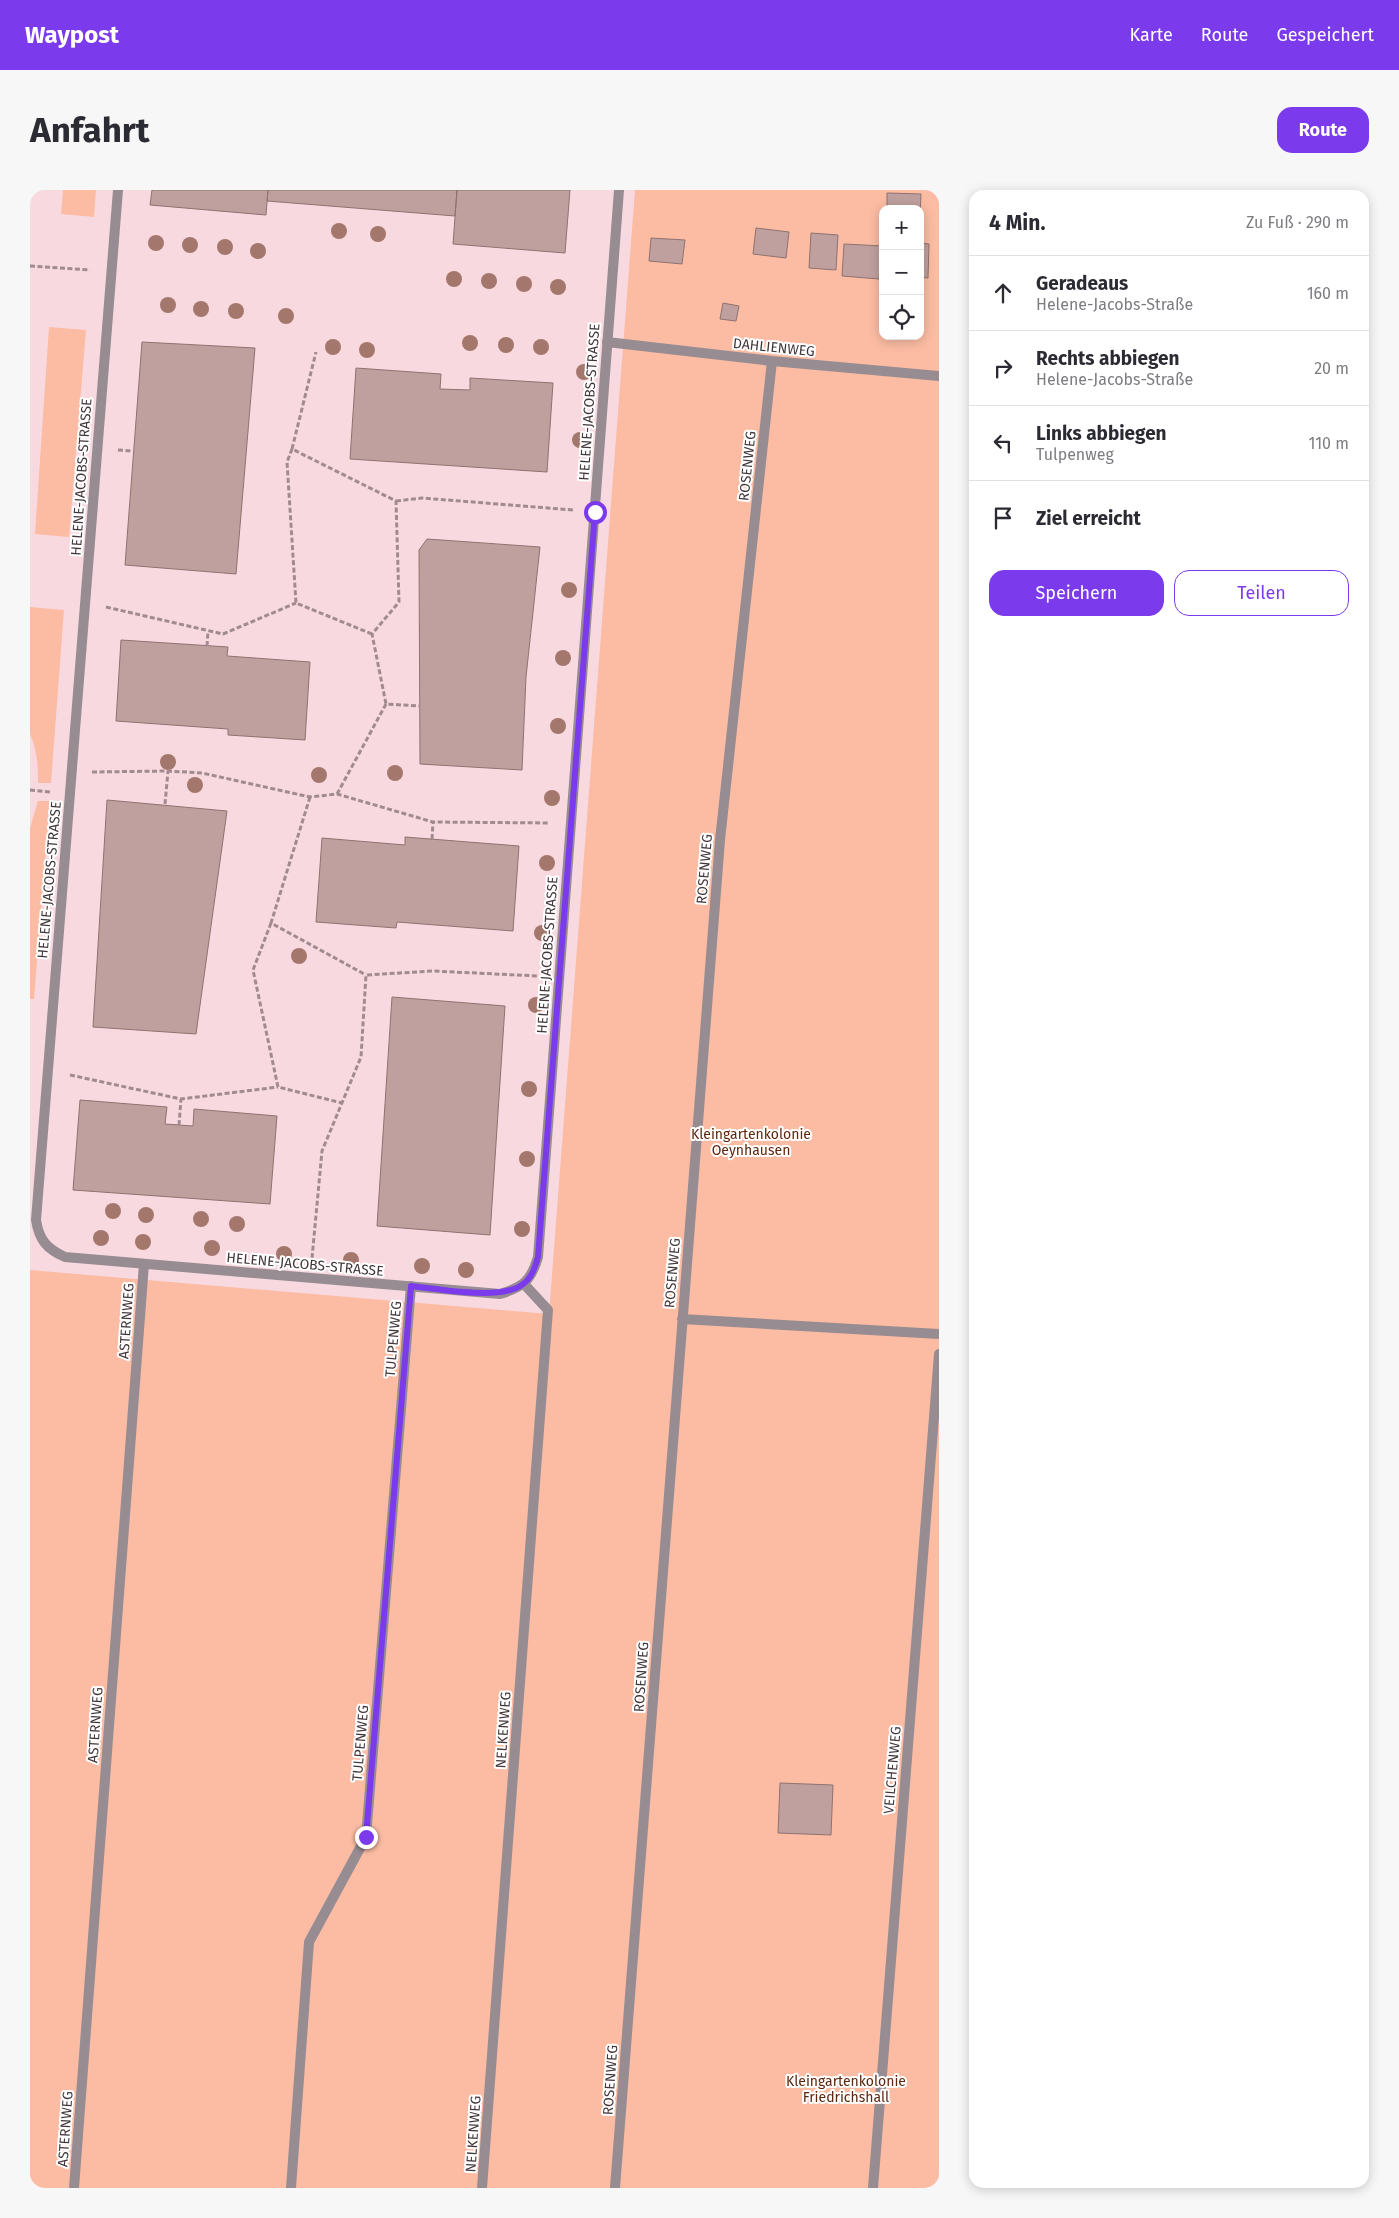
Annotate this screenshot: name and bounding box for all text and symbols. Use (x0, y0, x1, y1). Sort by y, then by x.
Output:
text: Waypost (25, 21, 119, 49)
text: Karte (1130, 24, 1173, 46)
text: Route (1201, 24, 1248, 46)
text: Gespeichert (1276, 24, 1374, 46)
button: Route (1277, 107, 1369, 153)
text: Anfahrt (30, 109, 149, 151)
map controls (879, 205, 924, 340)
button: + (879, 205, 924, 250)
text: 4 Min. (989, 210, 1045, 236)
text: Zu Fuß · 290 m (1246, 213, 1349, 232)
button: − (879, 250, 924, 295)
text: Geradeaus (1036, 272, 1128, 295)
icon: ahead (989, 279, 1017, 307)
text: 160 m (1307, 284, 1349, 303)
button: locate (879, 295, 924, 340)
text: Helene-Jacobs-Straße (1036, 295, 1193, 314)
street label: HELENE-JACOBS-STRASSE (576, 323, 603, 481)
street label: DAHLIENWEG (732, 335, 816, 360)
text: Rechts abbiegen (1036, 347, 1179, 370)
icon: right (989, 354, 1017, 382)
text: 20 m (1314, 359, 1349, 378)
text: Helene-Jacobs-Straße (1036, 370, 1193, 389)
street label: HELENE-JACOBS-STRASSE (68, 398, 95, 556)
text: Links abbiegen (1036, 422, 1167, 445)
icon: left (989, 429, 1017, 457)
street label: ROSENWEG (735, 430, 760, 502)
text: 110 m (1308, 434, 1349, 453)
text: Tulpenweg (1036, 445, 1114, 464)
route start (584, 501, 607, 524)
icon: arrive (989, 504, 1017, 532)
text: Ziel erreicht (1036, 507, 1141, 530)
button: Speichern (989, 570, 1164, 616)
button: Teilen (1174, 570, 1349, 616)
street label: HELENE-JACOBS-STRASSE (34, 801, 65, 959)
street label: ROSENWEG (693, 833, 716, 905)
street label: HELENE-JACOBS-STRASSE (534, 876, 561, 1034)
park label: Kleingartenkolonie Oeynhausen (691, 1126, 811, 1159)
street label: ROSENWEG (661, 1237, 684, 1309)
street label: HELENE-JACOBS-STRASSE (226, 1249, 384, 1280)
street label: ASTERNWEG (115, 1283, 138, 1359)
street label: TULPENWEG (382, 1300, 405, 1378)
street label: ROSENWEG (631, 1641, 652, 1713)
street label: ASTERNWEG (84, 1687, 107, 1763)
street label: NELKENWEG (492, 1691, 515, 1769)
street label: TULPENWEG (349, 1704, 372, 1782)
street label: VEILCHENWEG (880, 1726, 905, 1815)
route end (355, 1826, 378, 1849)
street label: ROSENWEG (600, 2044, 621, 2116)
park label: Kleingartenkolonie Friedrichshall (786, 2073, 906, 2106)
street label: ASTERNWEG (54, 2091, 77, 2167)
street label: NELKENWEG (462, 2095, 485, 2173)

